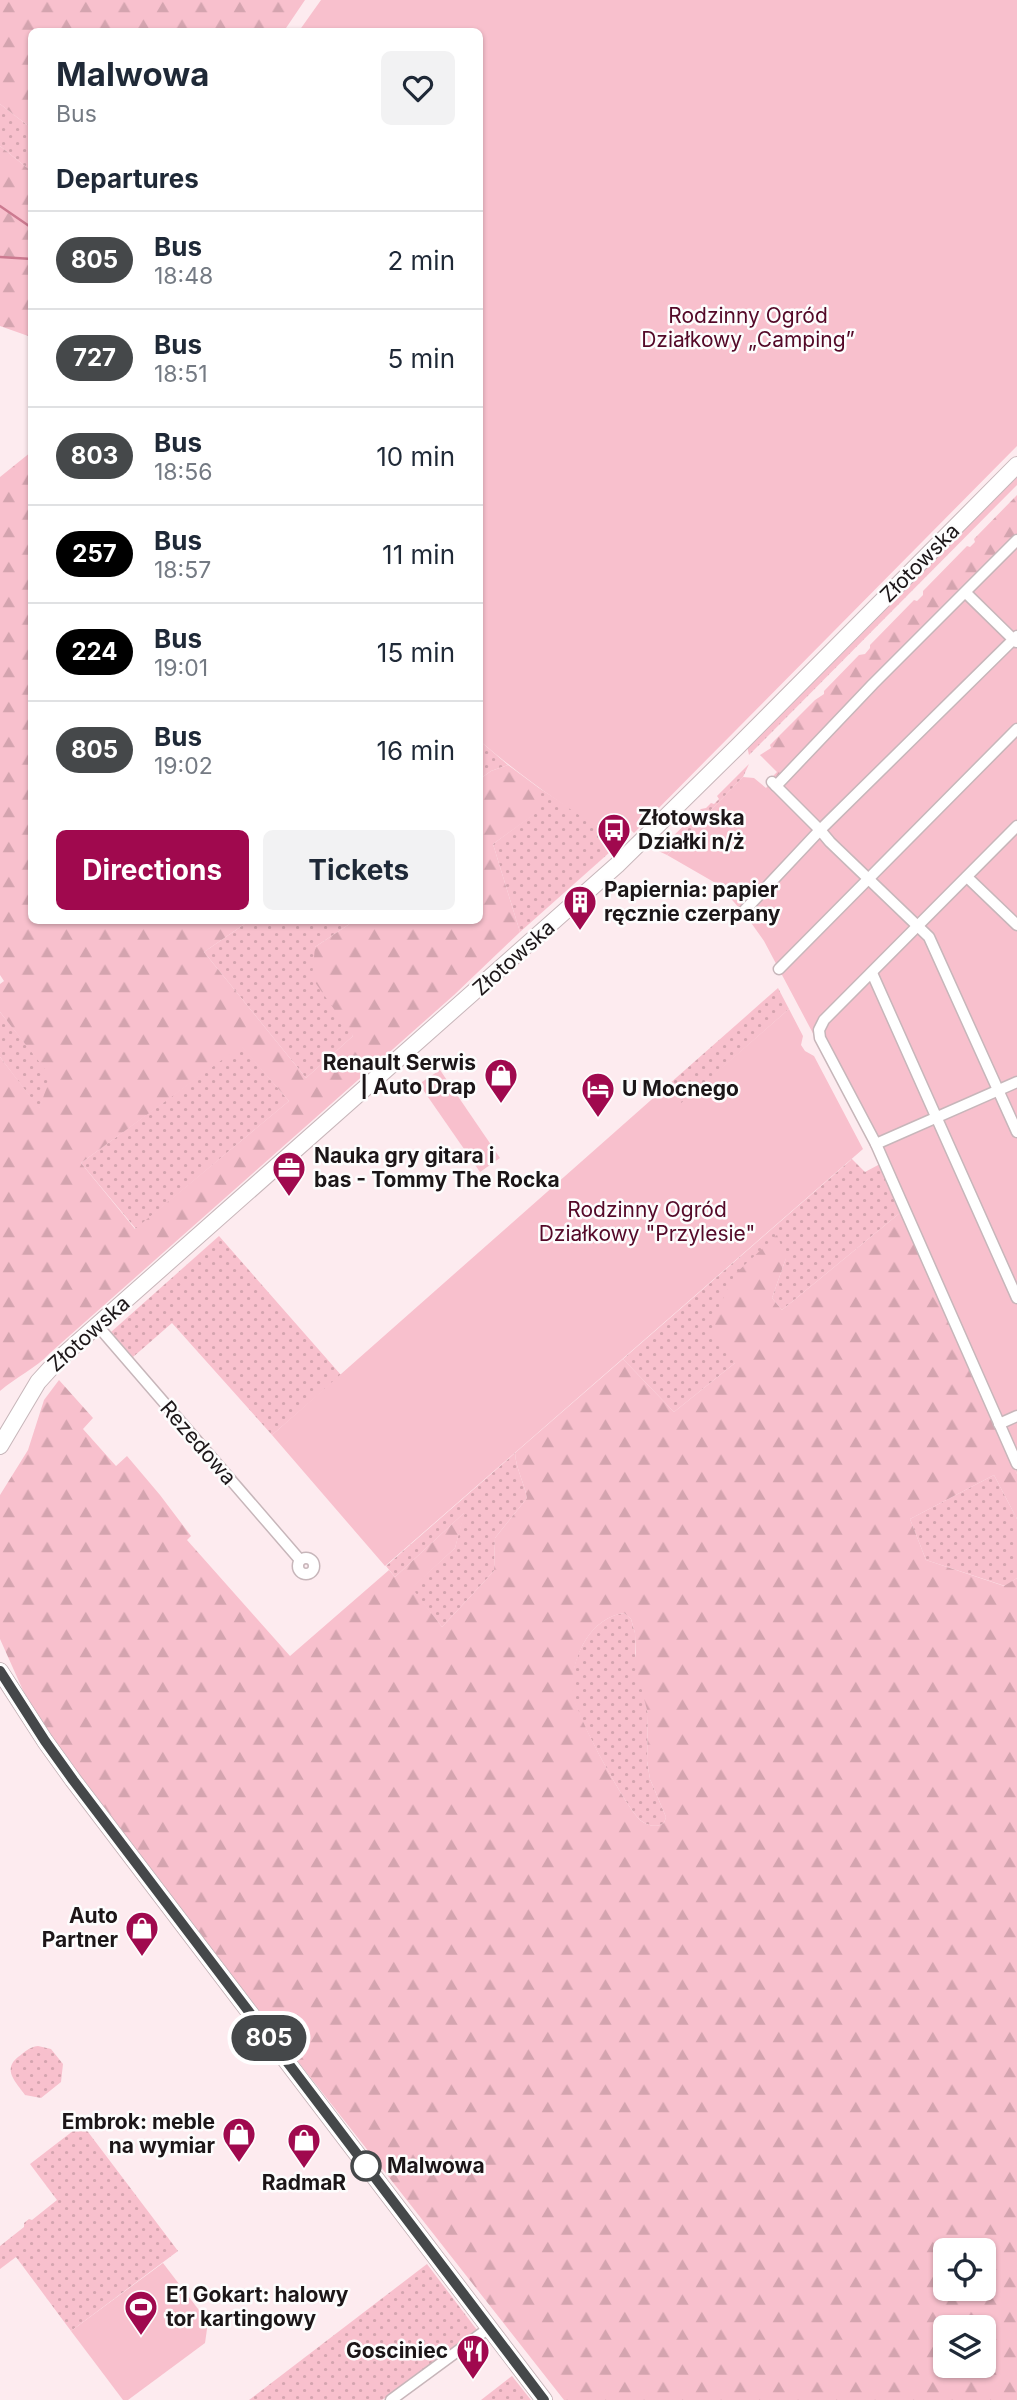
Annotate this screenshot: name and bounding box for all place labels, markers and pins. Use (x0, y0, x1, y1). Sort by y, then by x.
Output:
place label: Złotowska Działki n/ż (638, 805, 745, 854)
bus stop icon: Złotowska Działki n/ż (595, 811, 633, 860)
place label: Papiernia: papier ręcznie czerpany (604, 877, 781, 926)
building icon: Papiernia: papier ręcznie czerpany (561, 883, 599, 932)
place label: Renault Serwis | Auto Drap (323, 1050, 476, 1099)
shop icon: Renault Serwis | Auto Drap (482, 1056, 520, 1105)
hotel icon: U Mocnego (579, 1070, 617, 1119)
place label: U Mocnego (622, 1076, 739, 1101)
place label: Nauka gry gitara i bas - Tommy The Rocka (314, 1143, 560, 1192)
office icon: Nauka gry gitara i bas - Tommy The Rocka (270, 1149, 308, 1198)
place label: Auto Partner (42, 1903, 118, 1952)
shop icon: Auto Partner (123, 1909, 161, 1958)
place label: Embrok: meble na wymiar (62, 2109, 215, 2158)
shop icon: Embrok: meble na wymiar (220, 2115, 258, 2164)
shop icon: RadmaR (285, 2121, 323, 2170)
marker: Malwowa (351, 2151, 381, 2181)
place label: Malwowa (387, 2153, 485, 2178)
place label: RadmaR (262, 2170, 346, 2195)
place label: E1 Gokart: halowy tor kartingowy (166, 2282, 349, 2331)
sports icon: E1 Gokart: halowy tor kartingowy (122, 2288, 160, 2337)
restaurant icon: Gosciniec (454, 2332, 492, 2381)
place label: Gosciniec (346, 2338, 448, 2363)

